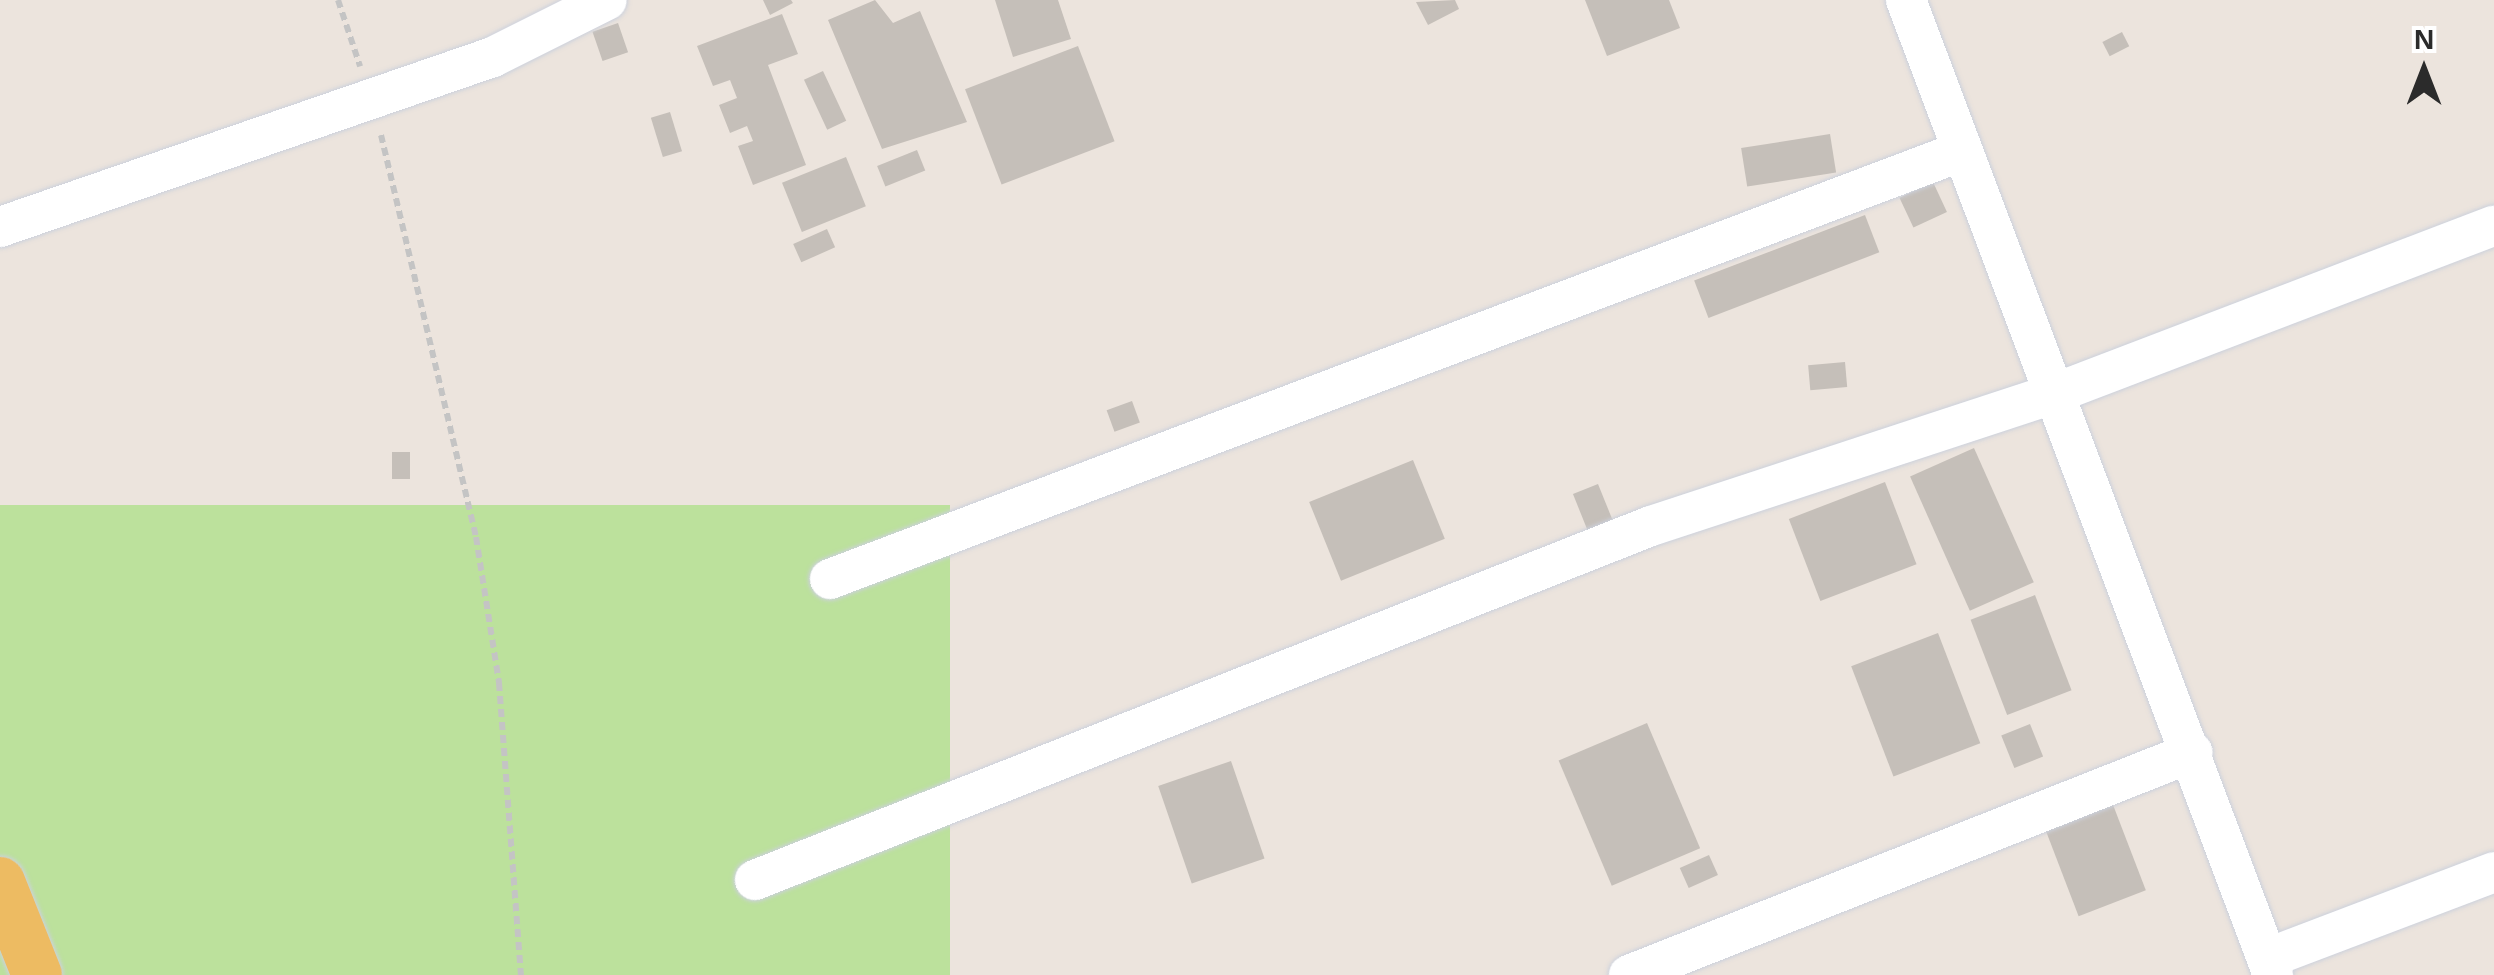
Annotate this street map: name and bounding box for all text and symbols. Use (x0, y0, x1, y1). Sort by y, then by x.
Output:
north arrow (2374, 20, 2474, 120)
text: N (2414, 24, 2434, 55)

